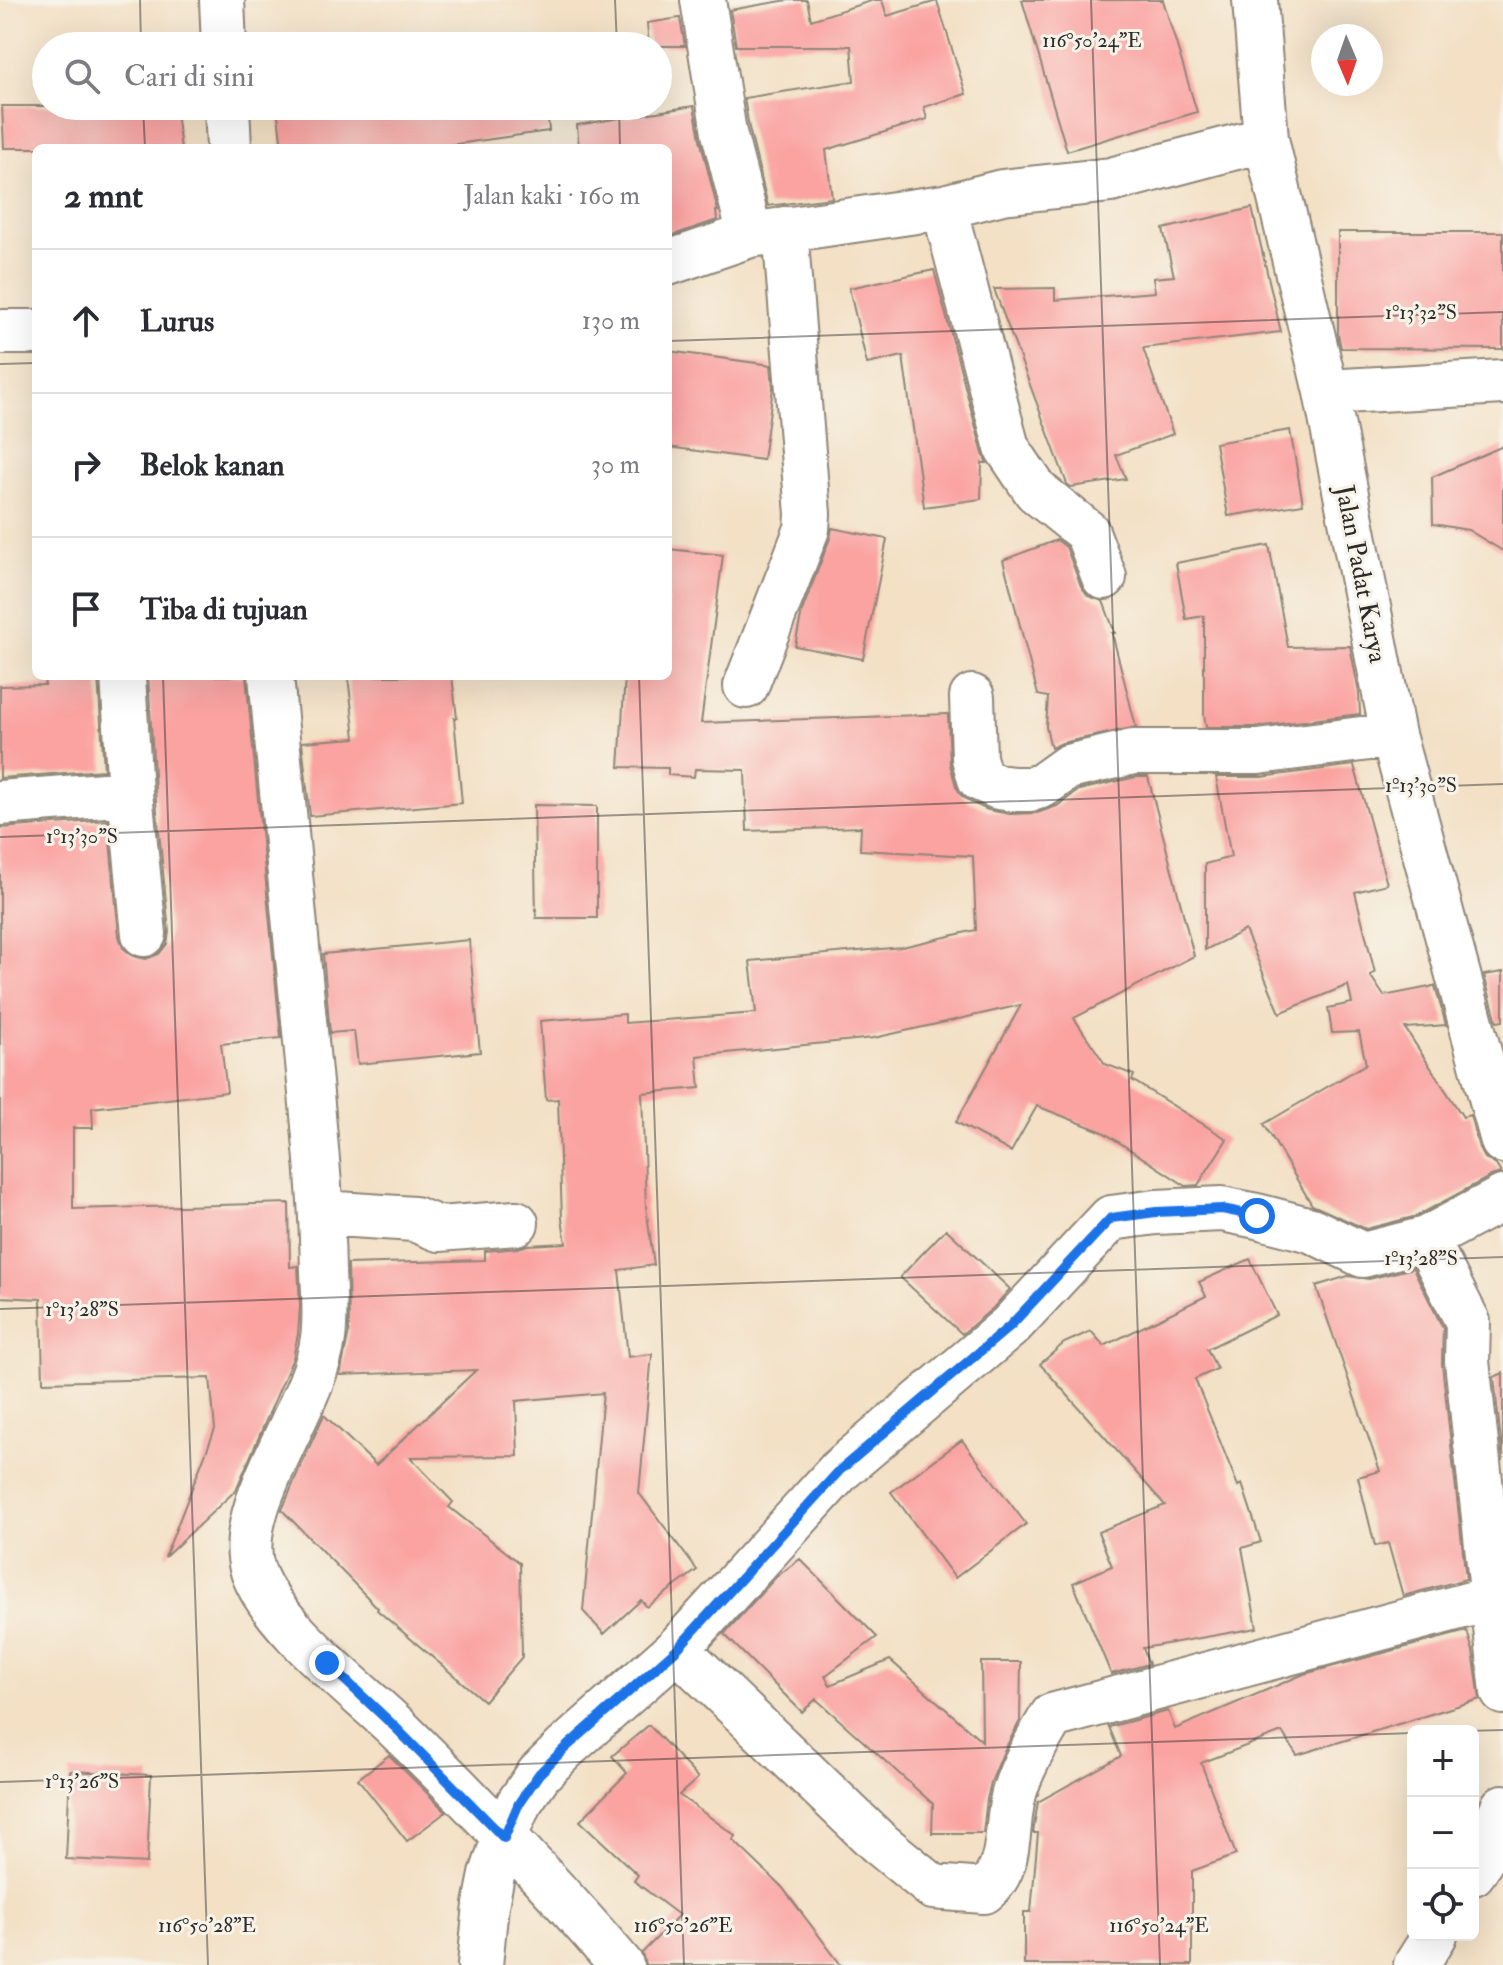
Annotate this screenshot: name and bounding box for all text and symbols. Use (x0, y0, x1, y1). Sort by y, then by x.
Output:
north arrow (1311, 24, 1383, 96)
text: 116°50'24"E (1042, 28, 1142, 53)
search box (32, 32, 672, 120)
icon: search (60, 54, 104, 98)
text: Cari di sini (124, 58, 254, 95)
text: 2 mnt (64, 175, 143, 218)
text: Jalan kaki · 160 m (464, 180, 640, 212)
icon: ahead (64, 299, 108, 343)
text: 1°13'32"S (1385, 300, 1457, 325)
text: Lurus (140, 303, 214, 340)
text: 130 m (582, 305, 640, 337)
icon: right (64, 443, 108, 487)
text: Belok kanan (140, 447, 284, 484)
text: 30 m (591, 449, 640, 481)
street label: Jalan Padat Karya (1328, 482, 1394, 666)
icon: arrive (64, 587, 108, 631)
text: Tiba di tujuan (140, 591, 308, 628)
text: 1°13'30"S (1385, 773, 1457, 798)
text: 1°13'30"S (46, 824, 118, 849)
route start (1239, 1198, 1275, 1234)
text: 1°13'28"S (1384, 1246, 1458, 1271)
text: 1°13'28"S (45, 1297, 119, 1322)
route end (309, 1645, 345, 1681)
map controls (1407, 1725, 1479, 1941)
button: + (1407, 1725, 1479, 1797)
text: 1°13'26"S (45, 1769, 119, 1794)
button: − (1407, 1797, 1479, 1869)
button: locate (1407, 1869, 1479, 1941)
text: 116°50'28"E (158, 1913, 256, 1938)
text: 116°50'26"E (634, 1913, 732, 1938)
text: 116°50'24"E (1109, 1913, 1209, 1938)

